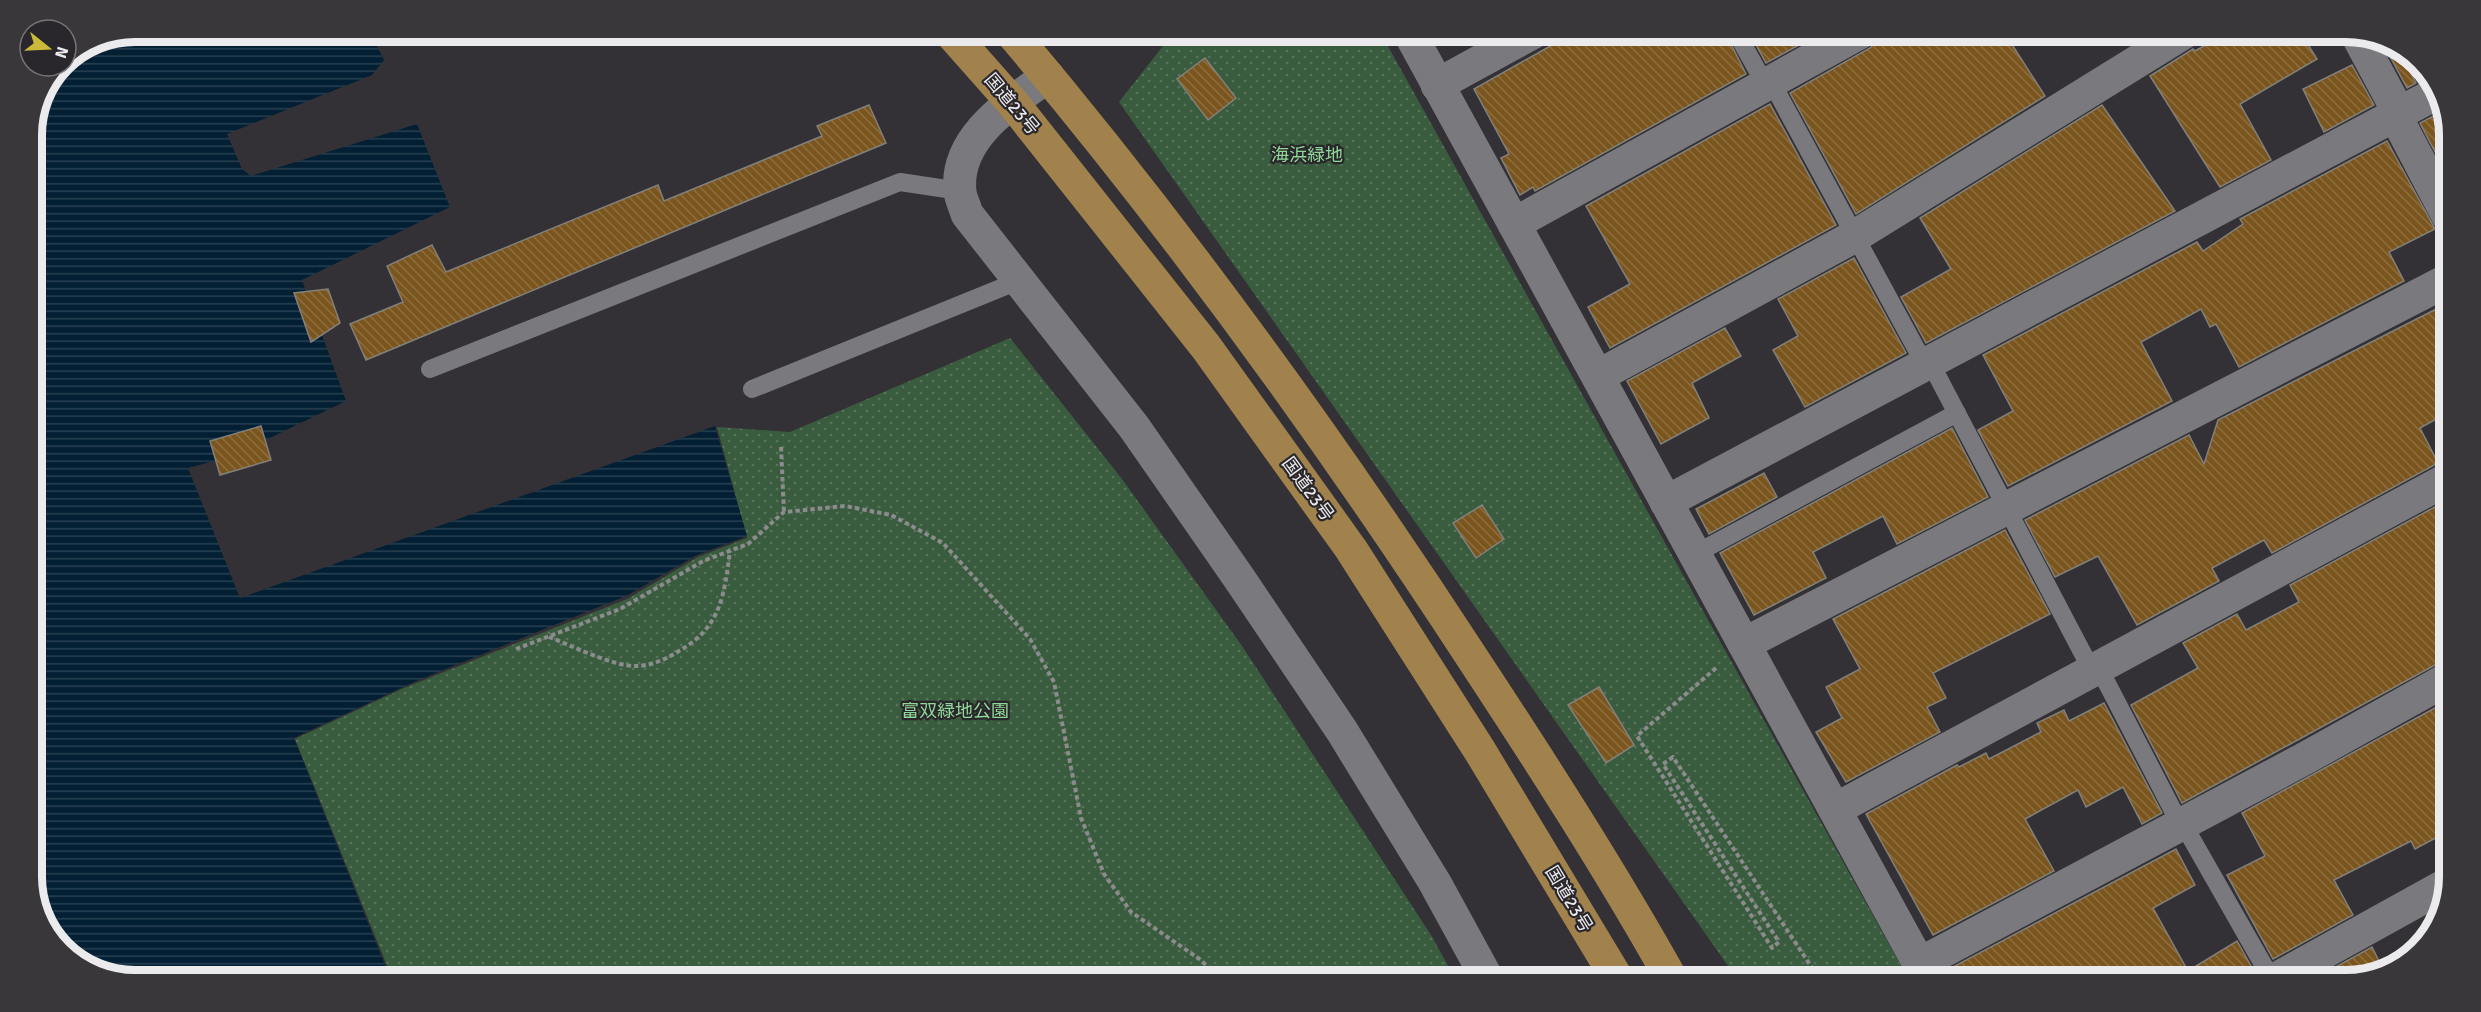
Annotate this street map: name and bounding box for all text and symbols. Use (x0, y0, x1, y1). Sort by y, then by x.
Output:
north arrow (18, 18, 78, 78)
text: N (50, 44, 73, 61)
street label: 国道23号 (980, 69, 1044, 139)
park label: 海浜緑地 (1271, 144, 1343, 166)
street label: 国道23号 (1278, 453, 1338, 525)
park label: 富双緑地公園 (901, 700, 1009, 722)
street label: 国道23号 (1541, 862, 1597, 936)

